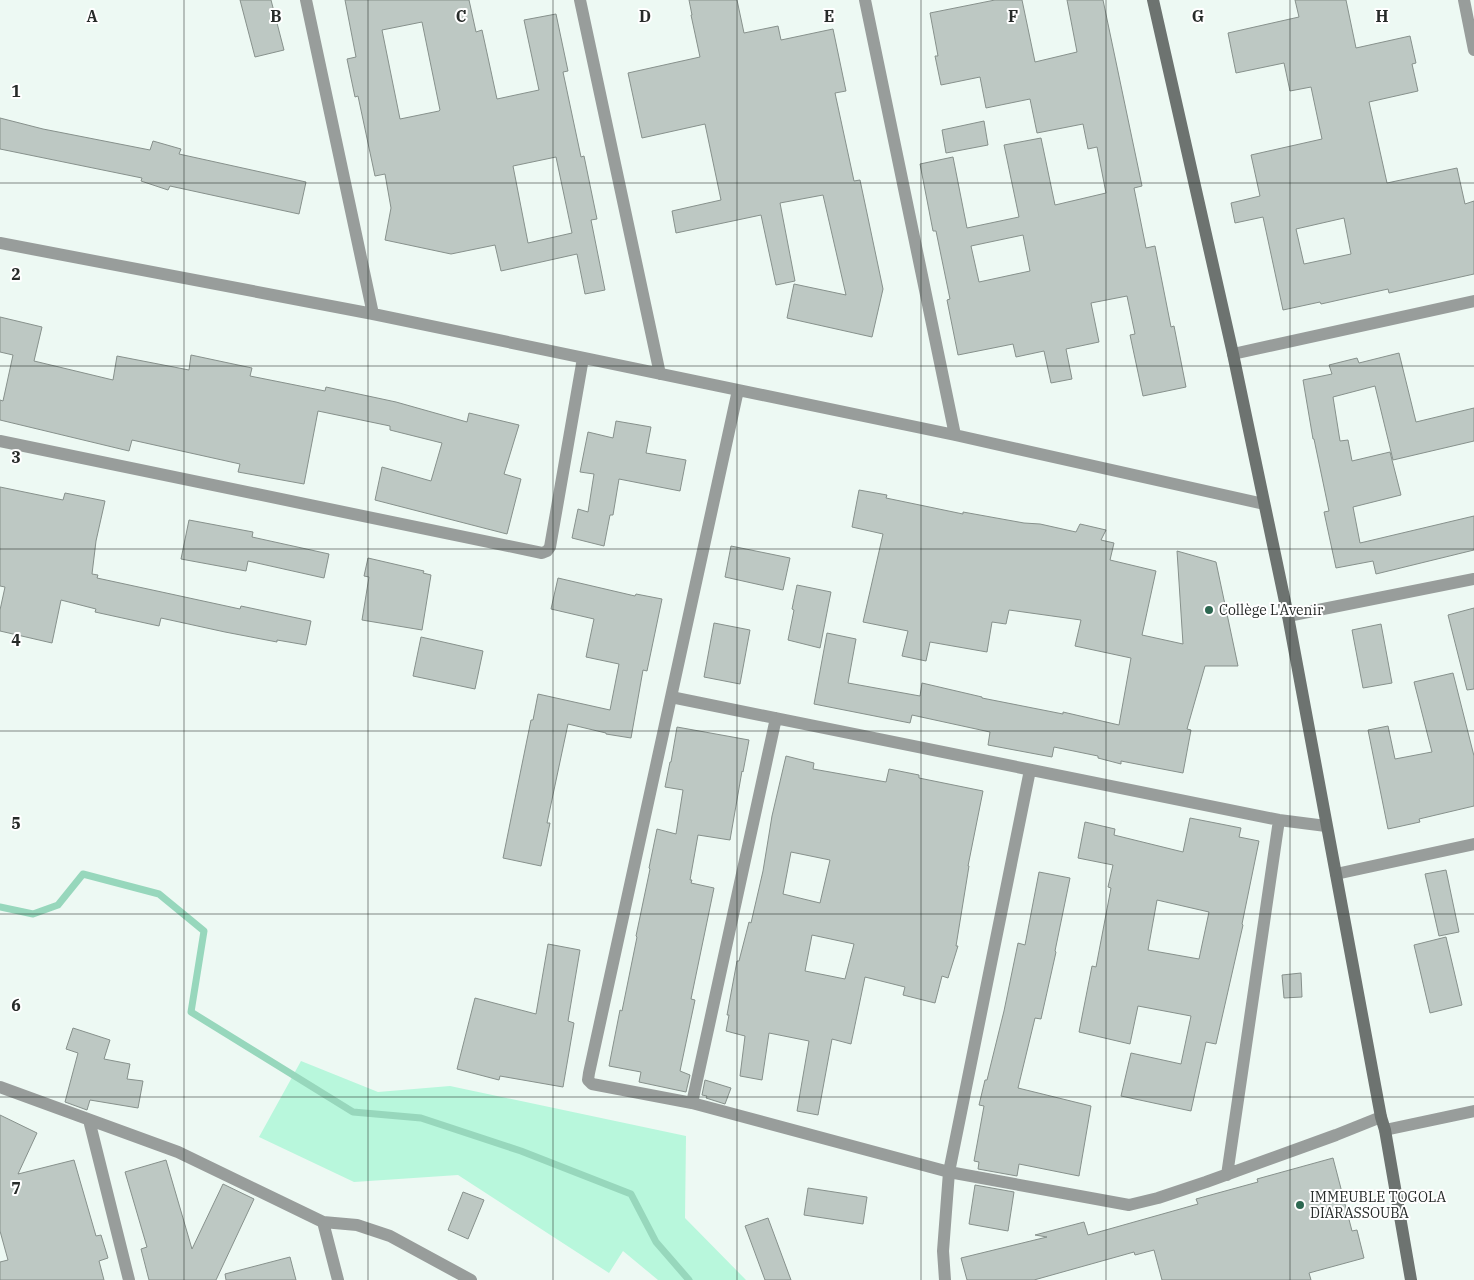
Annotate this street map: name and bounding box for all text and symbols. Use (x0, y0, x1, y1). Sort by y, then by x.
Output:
text: A (86, 6, 98, 26)
text: B (270, 6, 282, 26)
text: C (456, 6, 466, 26)
text: D (639, 6, 651, 26)
text: E (824, 6, 834, 26)
text: F (1008, 6, 1018, 26)
text: G (1192, 6, 1204, 26)
text: H (1376, 6, 1389, 26)
text: 1 (11, 81, 21, 101)
text: 2 (11, 264, 21, 284)
text: 3 (11, 447, 21, 467)
place label: Collège L'Avenir (1219, 601, 1324, 619)
marker: Collège L'Avenir (1203, 604, 1215, 616)
text: 4 (11, 630, 21, 650)
text: 5 (11, 813, 21, 833)
text: 6 (11, 995, 21, 1015)
text: 7 (11, 1178, 21, 1198)
place label: IMMEUBLE TOGOLA DIARASSOUBA (1310, 1188, 1446, 1222)
marker: IMMEUBLE TOGOLA DIARASSOUBA (1294, 1199, 1306, 1211)

